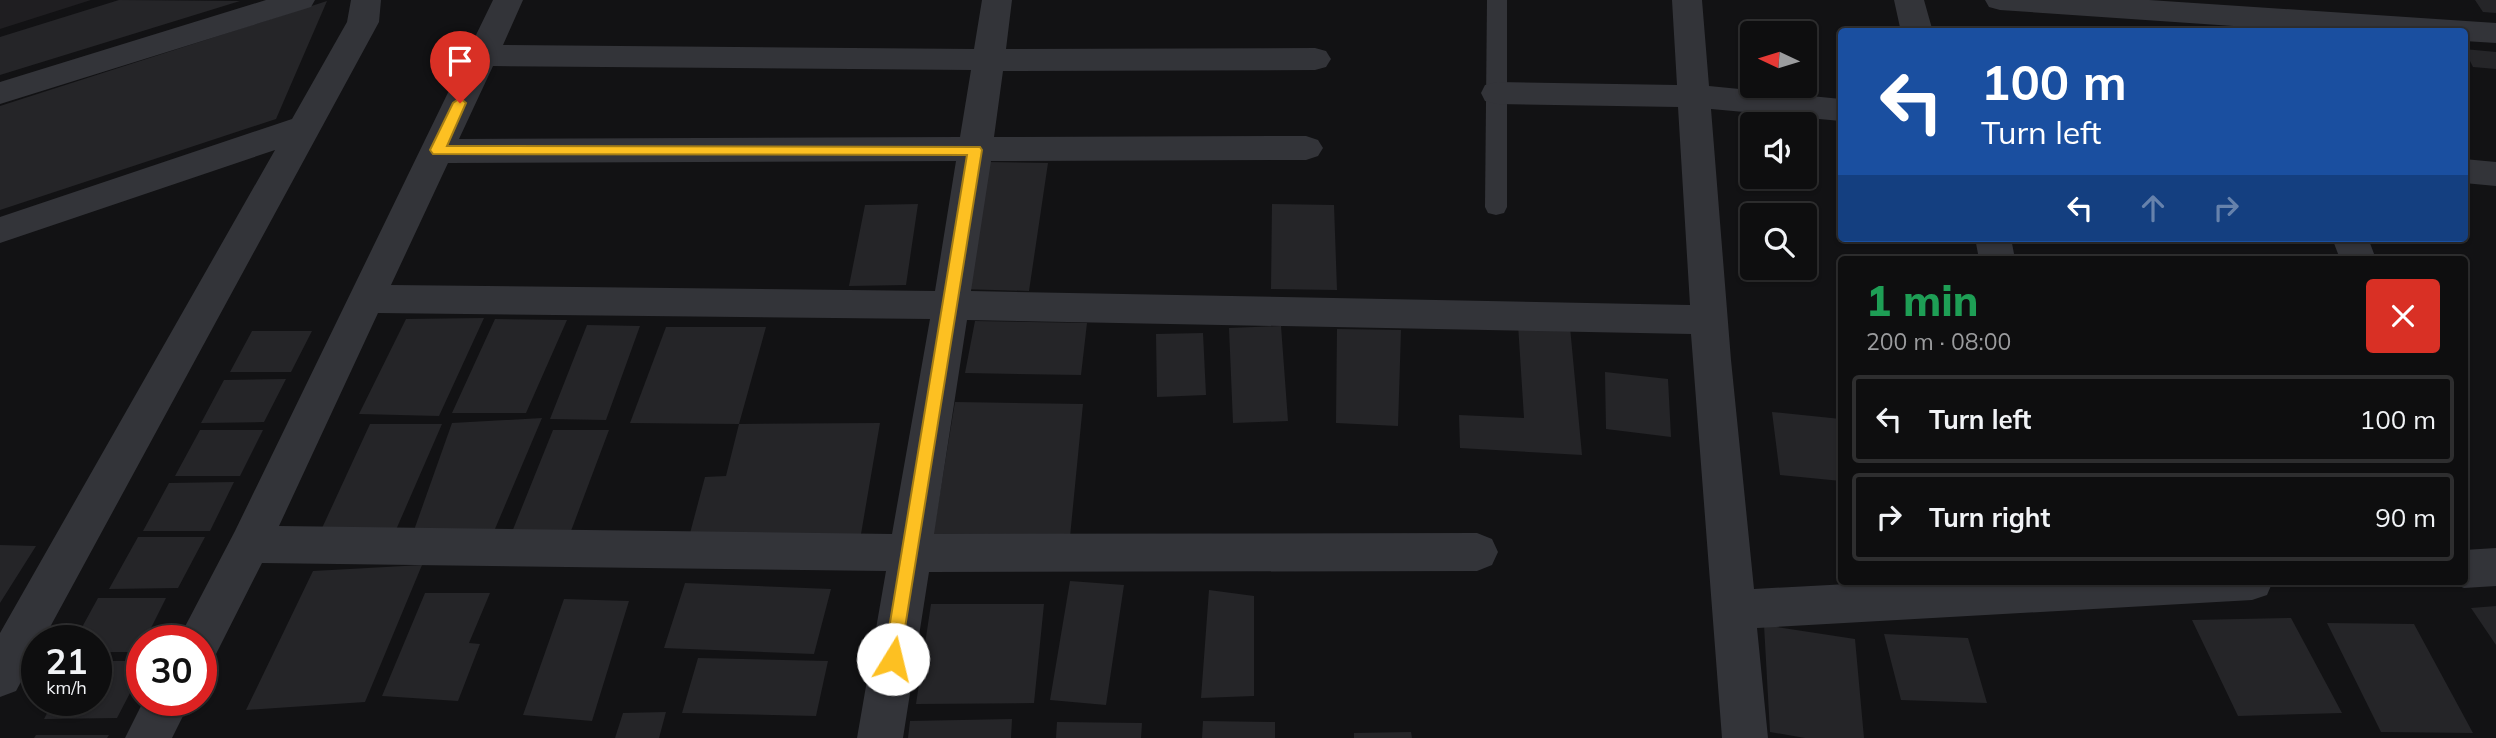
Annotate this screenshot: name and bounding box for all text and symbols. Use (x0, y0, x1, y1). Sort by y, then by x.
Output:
north arrow (1740, 21, 1816, 98)
map controls (1740, 21, 1817, 280)
pin (430, 31, 490, 103)
icon: arrive (441, 42, 479, 80)
text: 100 m (1981, 51, 2127, 112)
icon: left (1866, 56, 1957, 147)
button: sound (1740, 112, 1817, 189)
text: Turn left (1981, 112, 2101, 152)
icon: left (2061, 189, 2099, 227)
icon: ahead (2134, 189, 2172, 227)
icon: right (2207, 189, 2245, 227)
button: search (1740, 203, 1817, 280)
text: 1 min (1866, 274, 1979, 327)
button: close (2366, 279, 2440, 353)
text: 200 m · 08:00 (1866, 327, 2011, 356)
icon: left (1870, 400, 1908, 438)
text: Turn left (1929, 403, 2031, 436)
text: 100 m (2360, 403, 2436, 436)
icon: right (1870, 498, 1908, 536)
text: Turn right (1929, 501, 2050, 534)
text: 90 m (2375, 501, 2436, 534)
position arrow (856, 622, 930, 696)
speed limit sign: 30 (126, 625, 217, 716)
text: 21 (45, 639, 88, 683)
text: km/h (46, 676, 87, 699)

